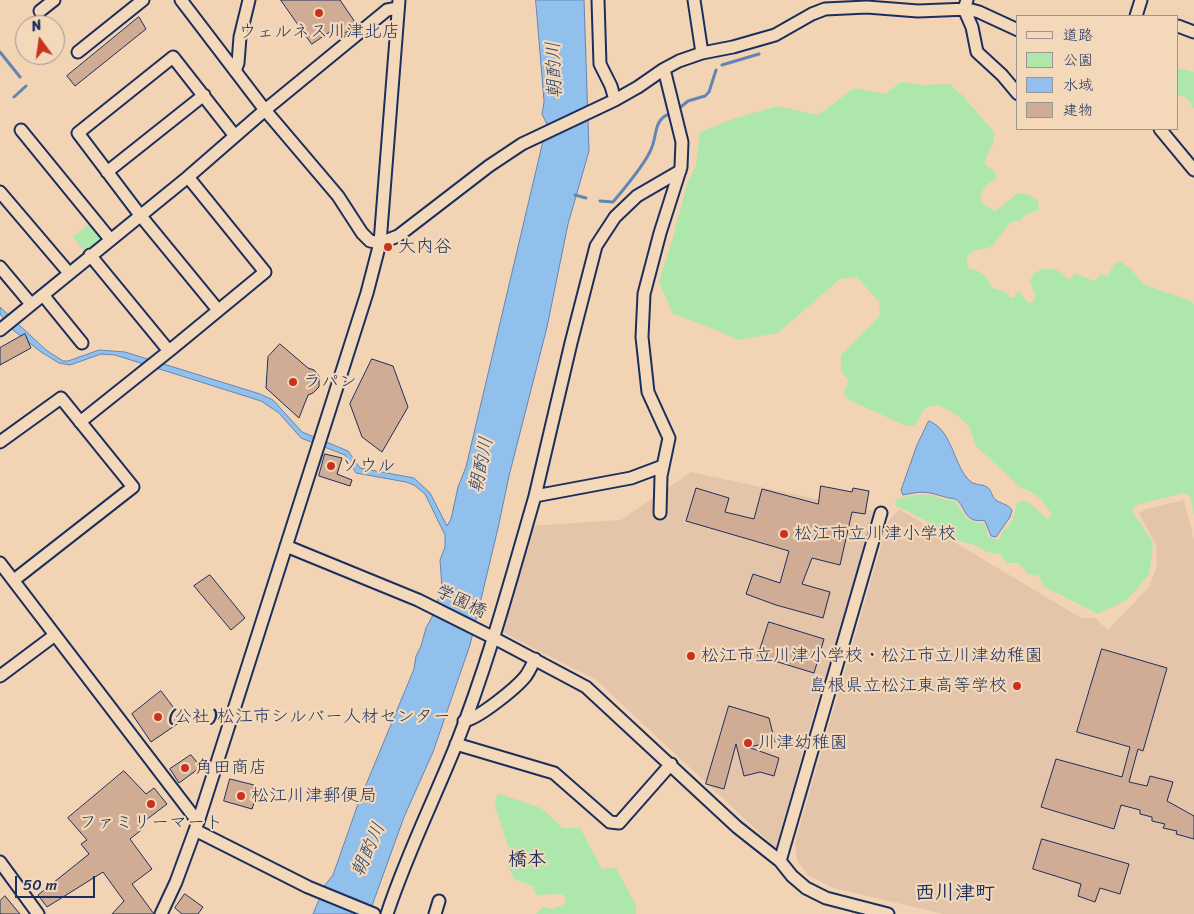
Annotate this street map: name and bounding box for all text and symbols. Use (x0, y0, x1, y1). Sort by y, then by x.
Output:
marker: ウェルネス川津北店 (313, 7, 325, 19)
text: N (29, 13, 44, 39)
north arrow (15, 15, 65, 65)
legend (1016, 15, 1179, 130)
place label: ウェルネス川津北店 (238, 21, 400, 43)
text: 道路 (1063, 22, 1093, 48)
water label: 朝酌川 (543, 41, 567, 99)
text: 公園 (1063, 47, 1093, 73)
text: 水域 (1063, 72, 1093, 98)
text: 建物 (1063, 97, 1093, 123)
place label: 大内谷 (398, 236, 452, 258)
marker: 大内谷 (382, 241, 394, 253)
place label: ラパン (303, 371, 357, 393)
marker: ラパン (287, 376, 299, 388)
water label: 朝酌川 (465, 435, 499, 495)
place label: ソウル (341, 455, 395, 477)
marker: ソウル (325, 460, 337, 472)
place label: 松江市立川津小学校 (794, 523, 956, 545)
marker: 松江市立川津小学校 (778, 528, 790, 540)
street label: 学園橋 (432, 580, 490, 624)
place label: 松江市立川津小学校・松江市立川津幼稚園 (701, 645, 1043, 667)
marker: 松江市立川津小学校・松江市立川津幼稚園 (685, 650, 697, 662)
place label: 島根県立松江東高等学校 (809, 675, 1007, 697)
marker: 島根県立松江東高等学校 (1011, 680, 1023, 692)
place label: (公社)松江市シルバー人材センター (168, 706, 451, 728)
marker: (公社)松江市シルバー人材センター (152, 711, 164, 723)
place label: 川津幼稚園 (758, 732, 848, 754)
marker: 川津幼稚園 (742, 737, 754, 749)
place label: 角田商店 (195, 757, 267, 779)
marker: 角田商店 (179, 762, 191, 774)
place label: 松江川津郵便局 (251, 785, 377, 807)
marker: 松江川津郵便局 (235, 790, 247, 802)
marker: ファミリーマート (145, 798, 157, 810)
place label: ファミリーマート (79, 812, 223, 834)
water label: 朝酌川 (347, 819, 391, 881)
district label: 橋本 (508, 849, 546, 871)
scale bar (18, 866, 98, 898)
text: 50 m (23, 872, 57, 898)
district label: 西川津町 (915, 882, 995, 906)

